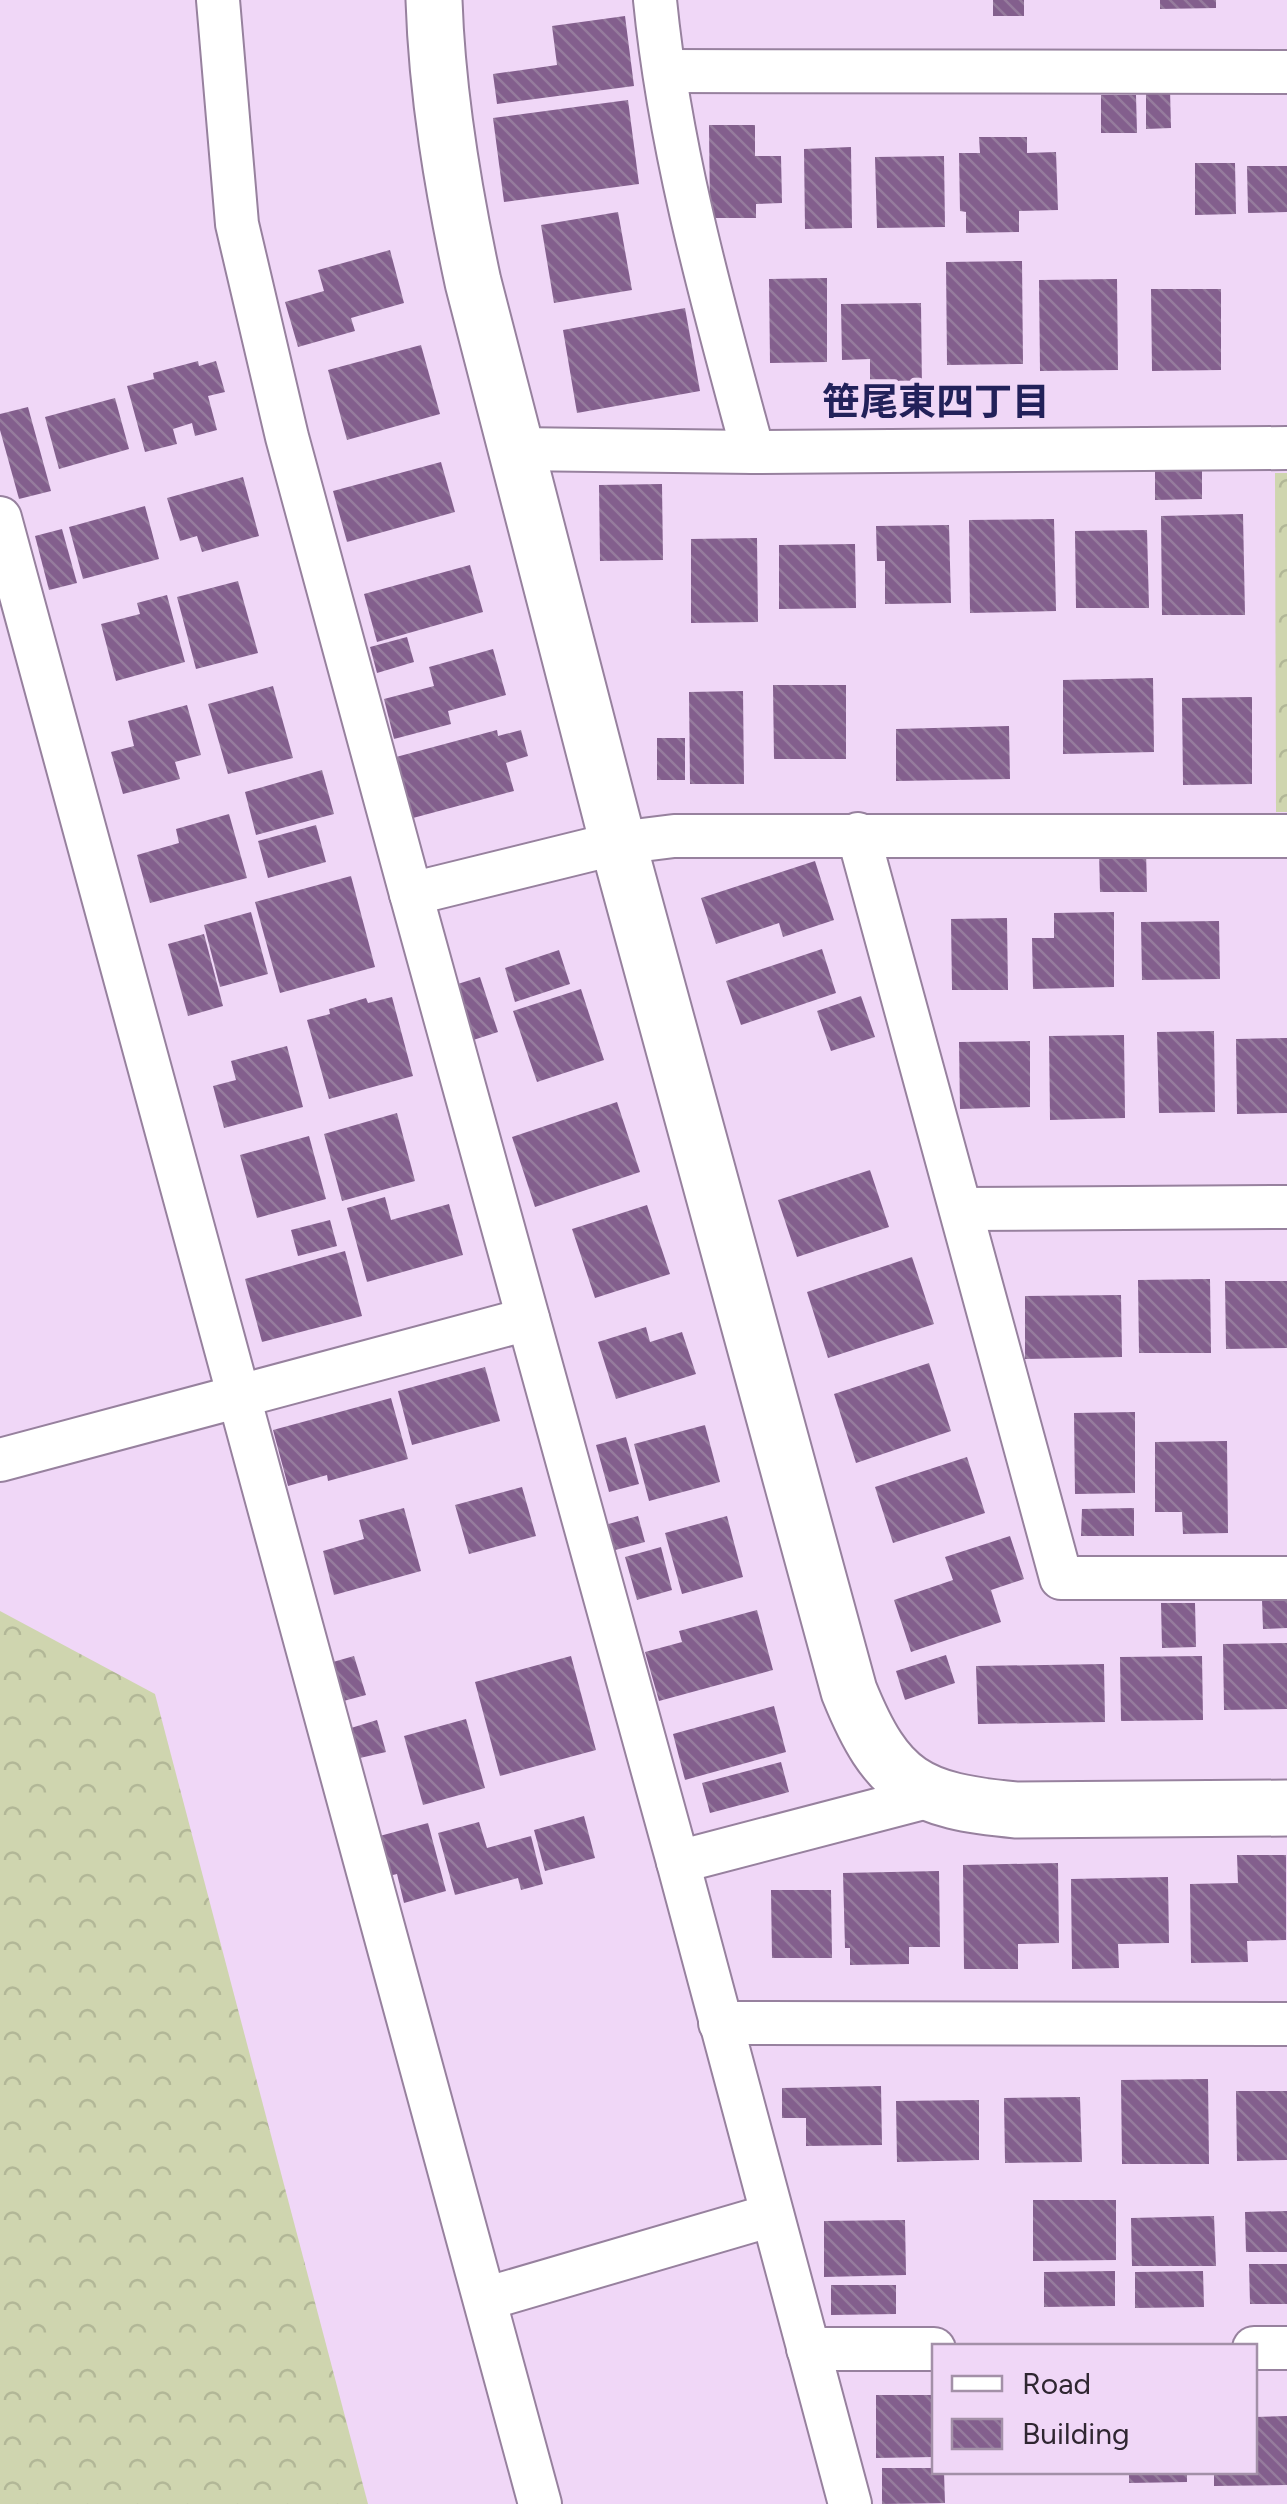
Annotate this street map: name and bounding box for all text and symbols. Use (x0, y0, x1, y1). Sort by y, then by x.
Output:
district label: 笹尾東四丁目 (822, 379, 1050, 425)
legend (932, 2344, 1257, 2474)
text: Road (1022, 2365, 1091, 2402)
text: Building (1022, 2415, 1130, 2452)

